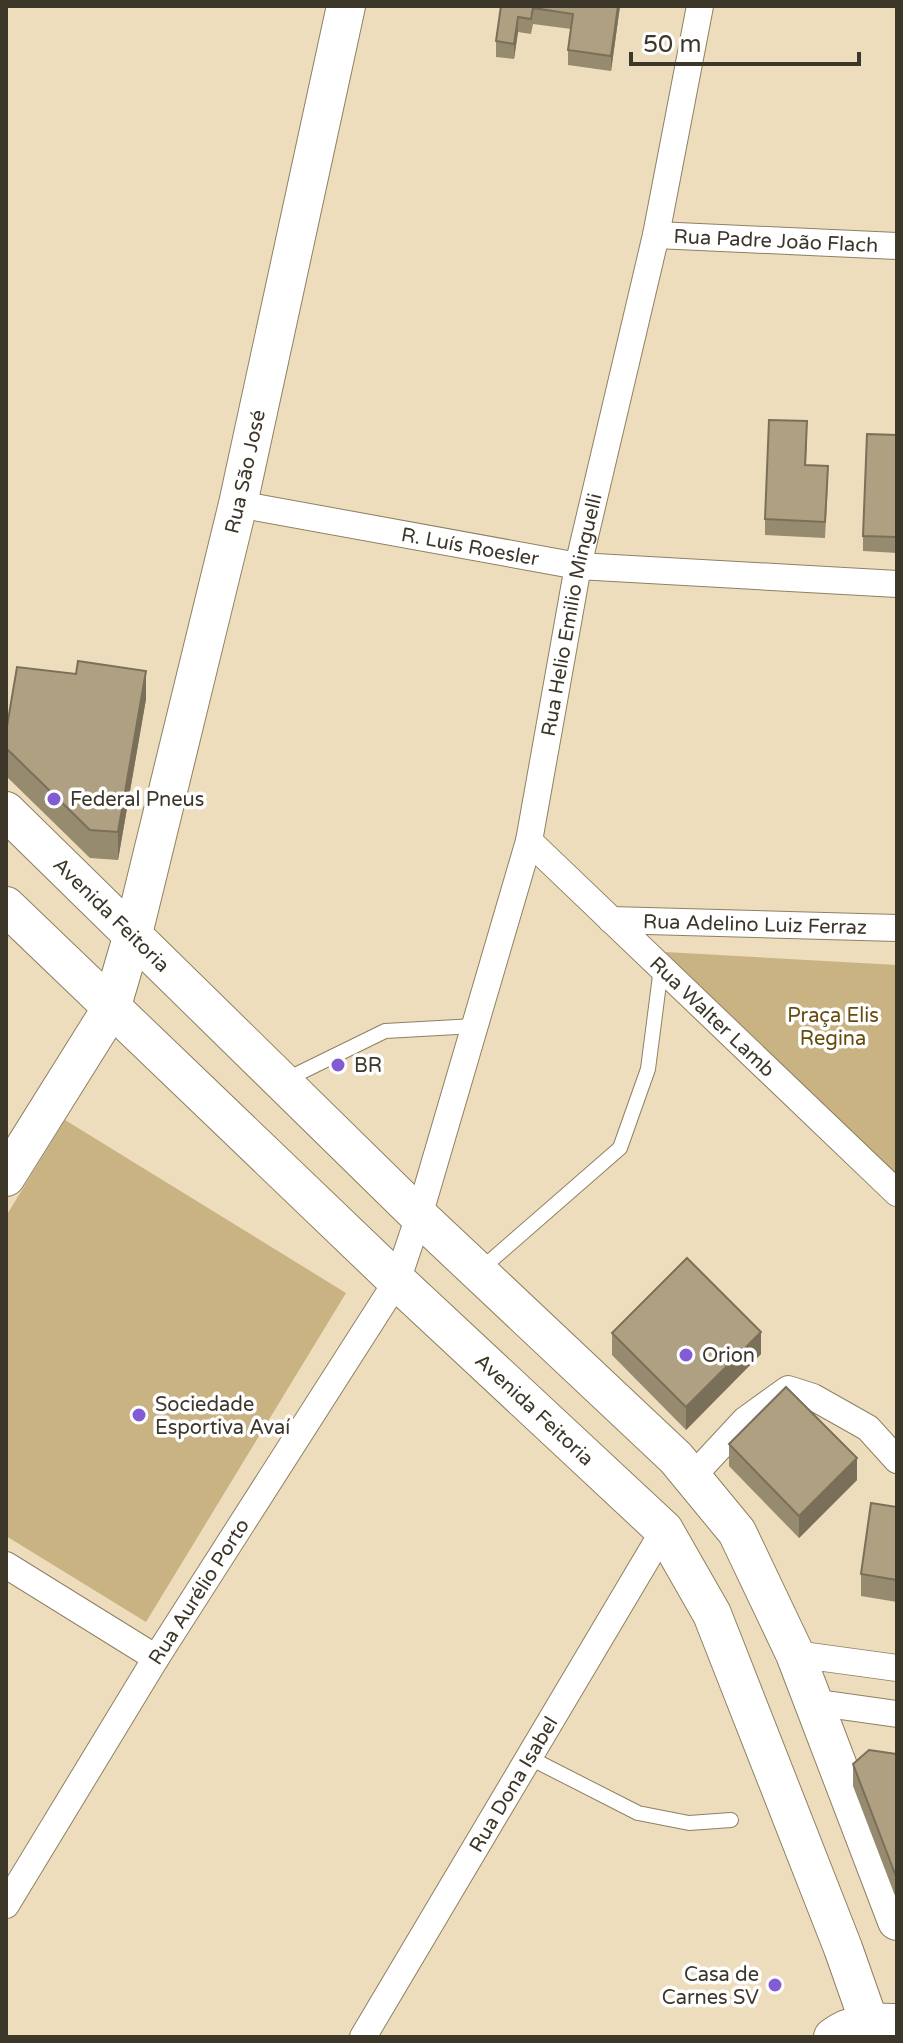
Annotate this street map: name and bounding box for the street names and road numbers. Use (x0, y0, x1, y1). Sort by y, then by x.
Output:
street label: Rua Padre João Flach (673, 225, 879, 258)
street label: Rua São José (220, 408, 271, 536)
street label: Rua Helio Emilio Minguelli (537, 491, 608, 738)
street label: R. Luís Roesler (399, 523, 541, 572)
street label: Avenida Feitoria (48, 853, 174, 978)
street label: Rua Adelino Luiz Ferraz (643, 910, 867, 940)
street label: Rua Walter Lamb (644, 952, 779, 1083)
street label: Avenida Feitoria (470, 1349, 598, 1471)
street label: Rua Aurélio Porto (144, 1515, 255, 1669)
street label: Rua Dona Isabel (464, 1713, 563, 1857)

